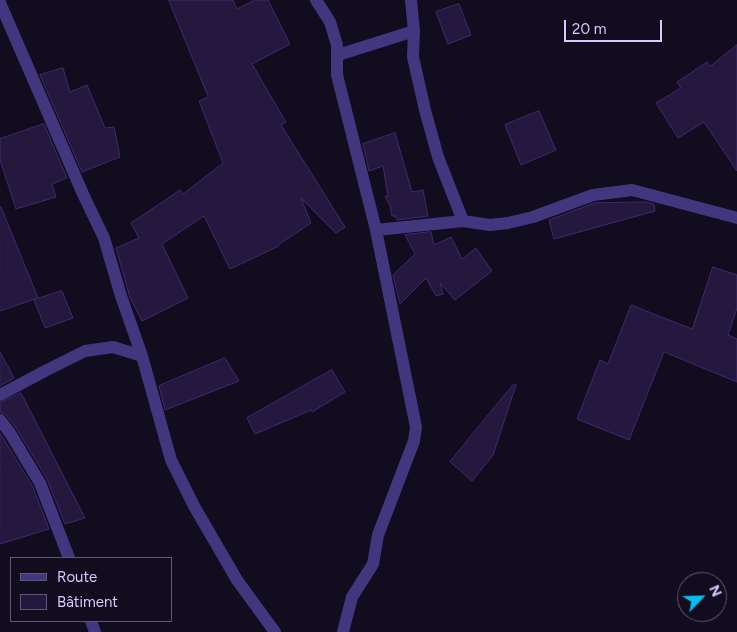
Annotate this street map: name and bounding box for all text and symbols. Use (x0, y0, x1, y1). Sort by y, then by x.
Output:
scale bar (567, 10, 664, 42)
text: 20 m (572, 20, 606, 38)
legend (10, 557, 172, 622)
text: Route (57, 568, 97, 586)
north arrow (677, 572, 727, 622)
text: N (705, 583, 725, 599)
text: Bâtiment (57, 593, 118, 611)

